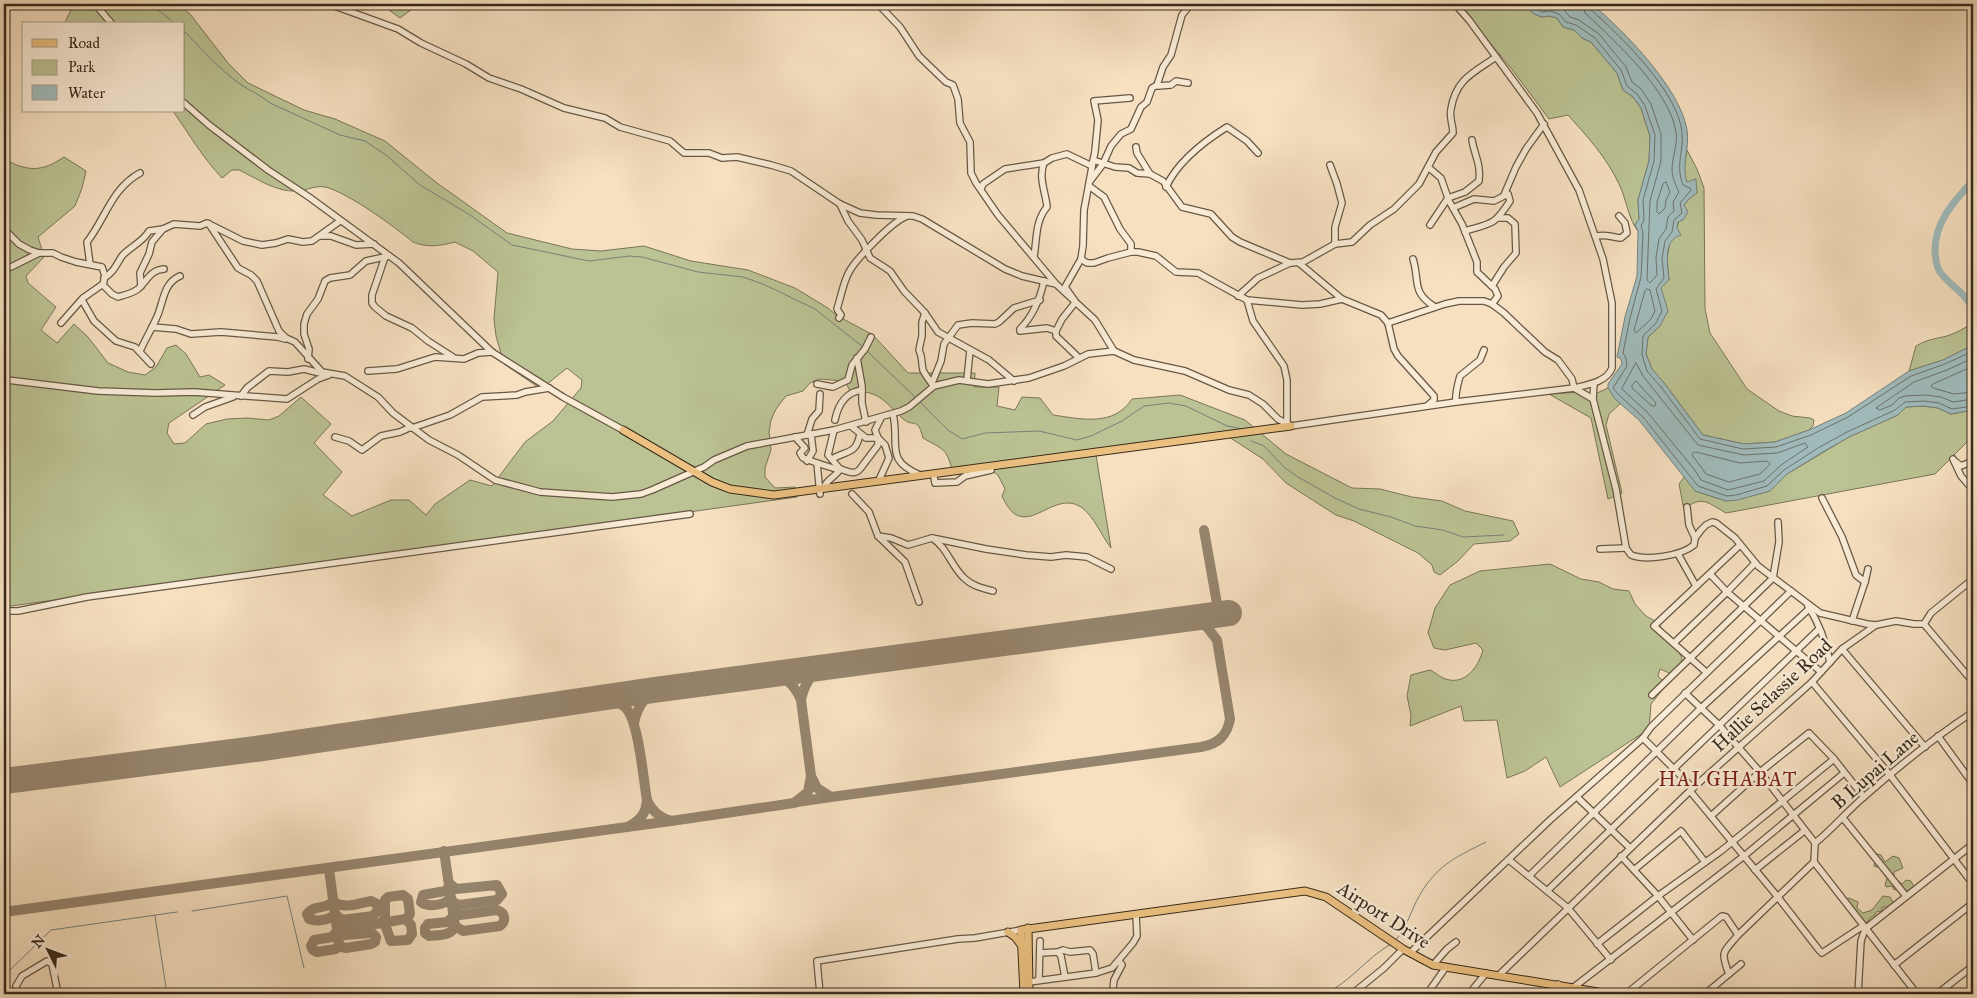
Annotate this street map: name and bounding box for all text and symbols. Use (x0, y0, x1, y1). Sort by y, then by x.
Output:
legend (22, 22, 185, 112)
text: Road (68, 34, 100, 52)
text: Park (68, 58, 95, 76)
text: Water (68, 84, 105, 102)
street label: Hallie Selassie Road (1707, 633, 1837, 756)
street label: B Lupai Lane (1827, 726, 1923, 814)
district label: HAI GHABAT (1659, 767, 1797, 791)
street label: Airport Drive (1332, 876, 1435, 954)
north arrow (22, 926, 72, 976)
text: N (28, 931, 49, 952)

